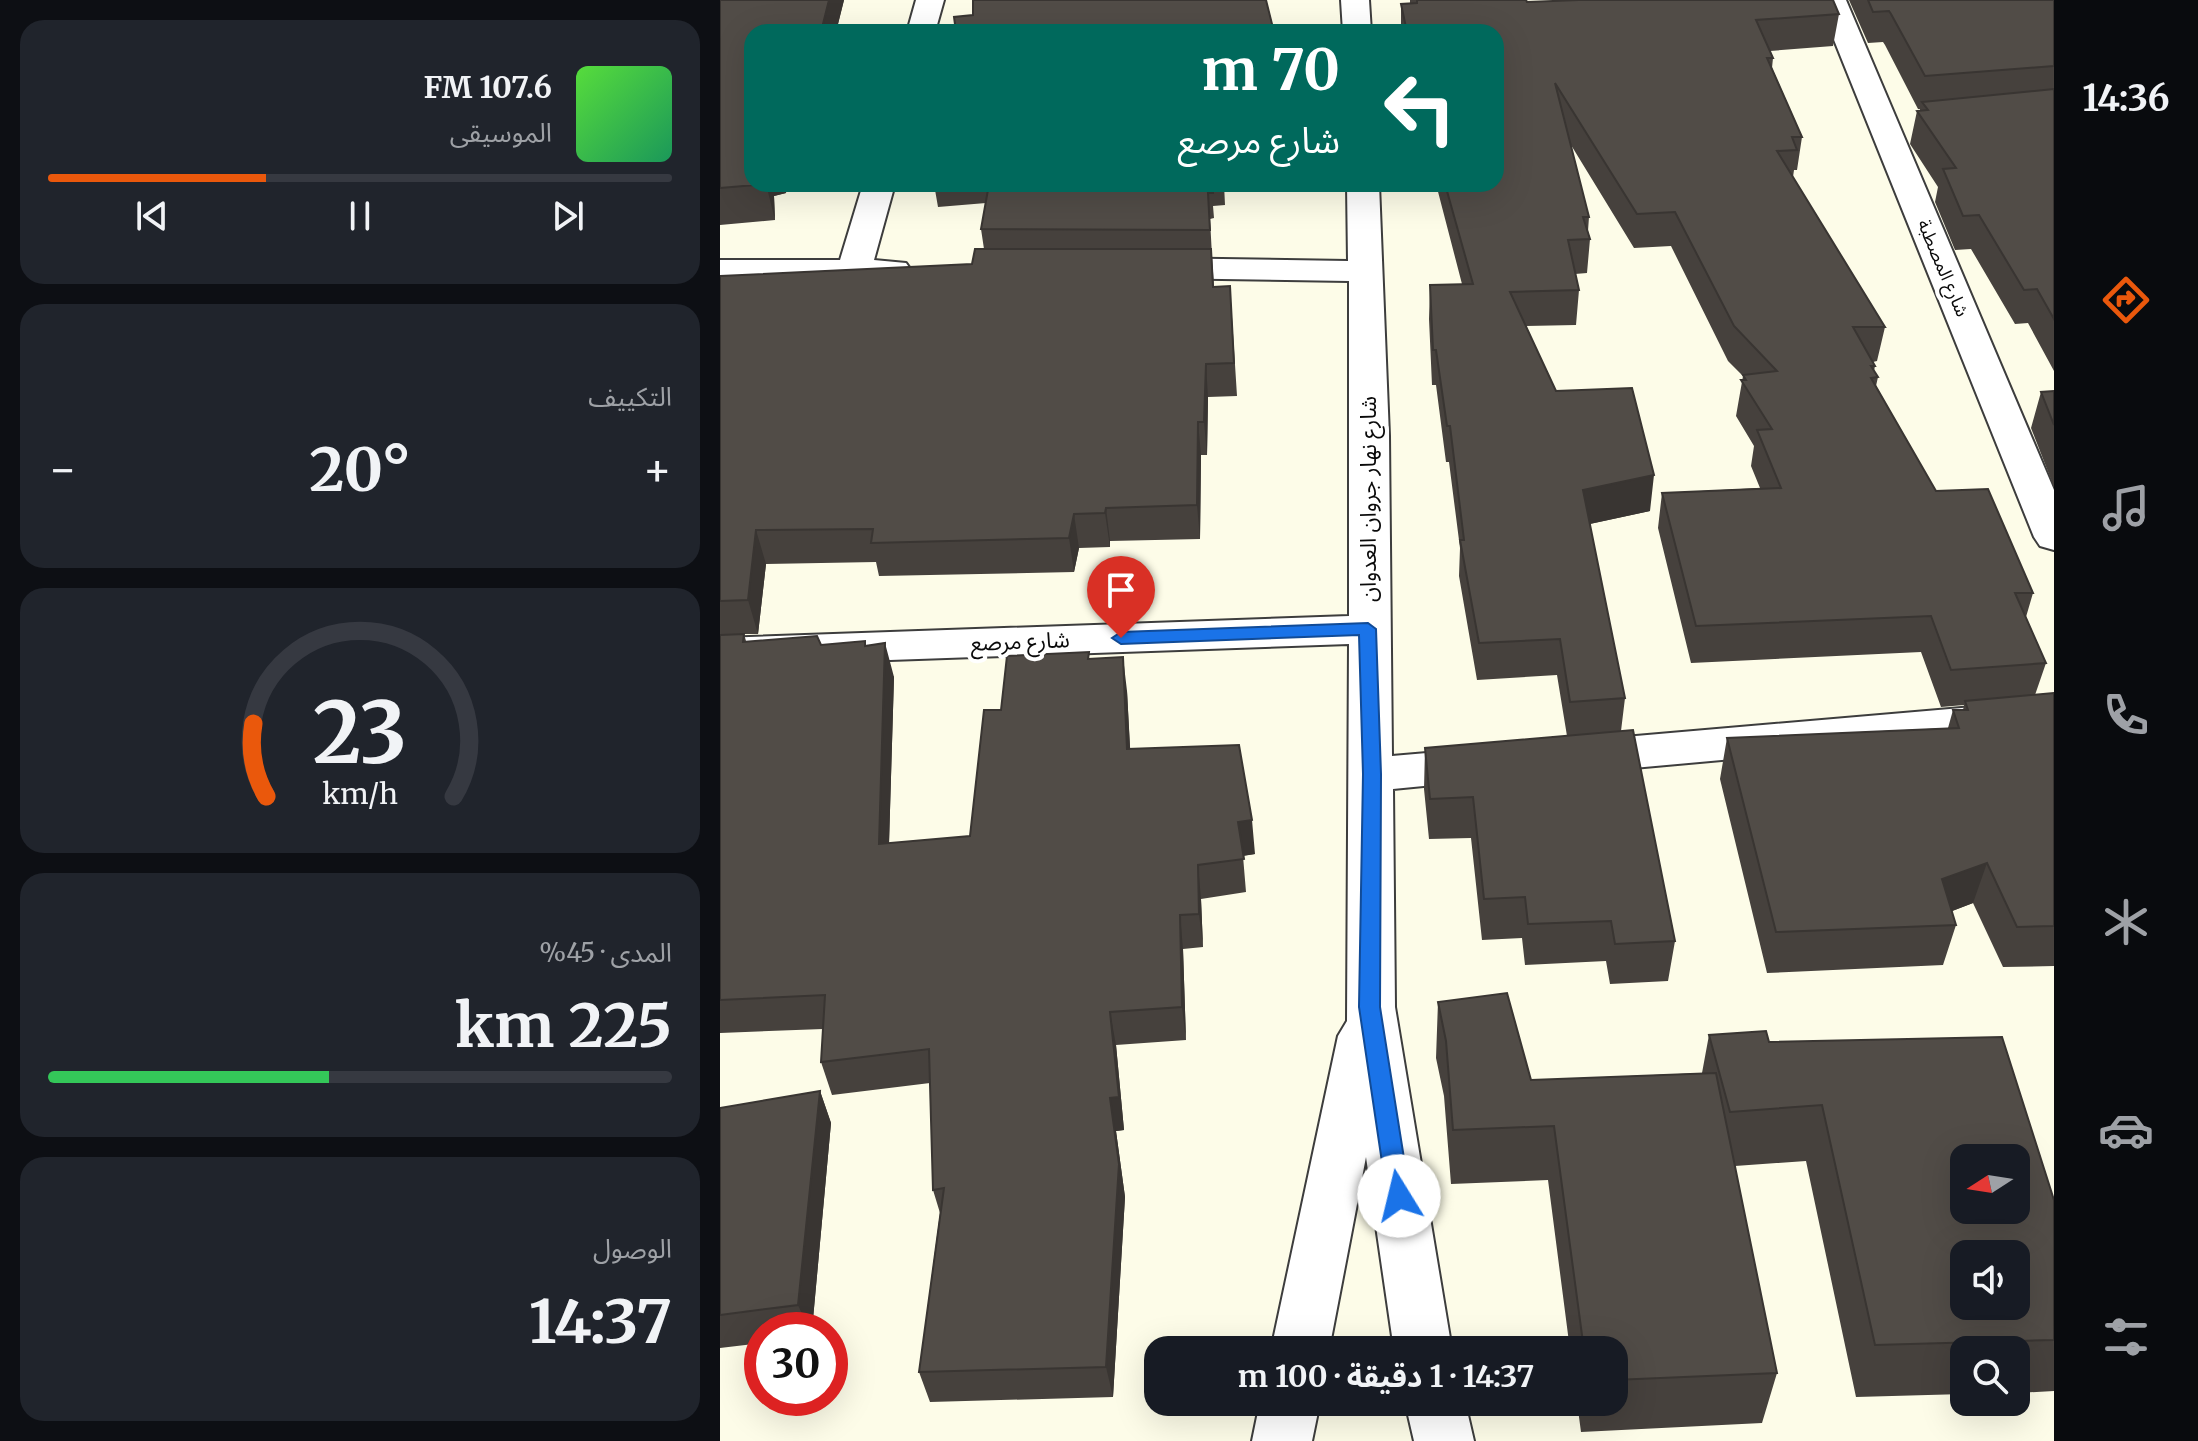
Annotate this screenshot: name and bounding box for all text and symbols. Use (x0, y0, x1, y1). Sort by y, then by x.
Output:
text: 70 m (1202, 35, 1340, 105)
icon: left (1368, 56, 1472, 160)
text: 107.6 FM (423, 68, 552, 106)
text: 14:36 (2082, 76, 2170, 121)
text: الموسيقى (450, 116, 552, 149)
text: شارع مرصع (1178, 118, 1340, 163)
icon: previous (130, 194, 174, 238)
icon: pause (338, 194, 382, 238)
icon: next (546, 194, 590, 238)
street label: شارع المصطبة (1910, 216, 1974, 321)
icon: directions (2098, 272, 2154, 328)
text: التكييف (588, 380, 672, 413)
street label: شارع نهار جروان العدوان (1354, 396, 1385, 602)
text: 20° (309, 432, 411, 507)
text: − (48, 442, 77, 497)
text: + (643, 442, 672, 497)
icon: music (2098, 480, 2154, 536)
pin (1087, 556, 1155, 638)
icon: arrive (1099, 568, 1143, 612)
street label: شارع مرصع (970, 625, 1070, 660)
text: 23 (313, 680, 407, 785)
icon: phone (2098, 687, 2154, 743)
text: km/h (322, 776, 398, 812)
icon: climate (2098, 894, 2154, 950)
text: المدى · 45% (539, 936, 672, 969)
text: 225 km (455, 988, 672, 1063)
icon: car (2098, 1102, 2154, 1158)
north arrow (1950, 1144, 2030, 1224)
map controls (1950, 1144, 2030, 1416)
position arrow (1357, 1154, 1441, 1238)
text: الوصول (593, 1232, 672, 1265)
button: sound (1950, 1240, 2030, 1320)
text: 14:37 (529, 1284, 672, 1359)
icon: filters (2098, 1309, 2154, 1365)
speed limit sign: 30 (744, 1312, 848, 1416)
button: search (1950, 1336, 2030, 1416)
text: 14:37 · 1 دقيقة · 100 m (1238, 1357, 1534, 1395)

